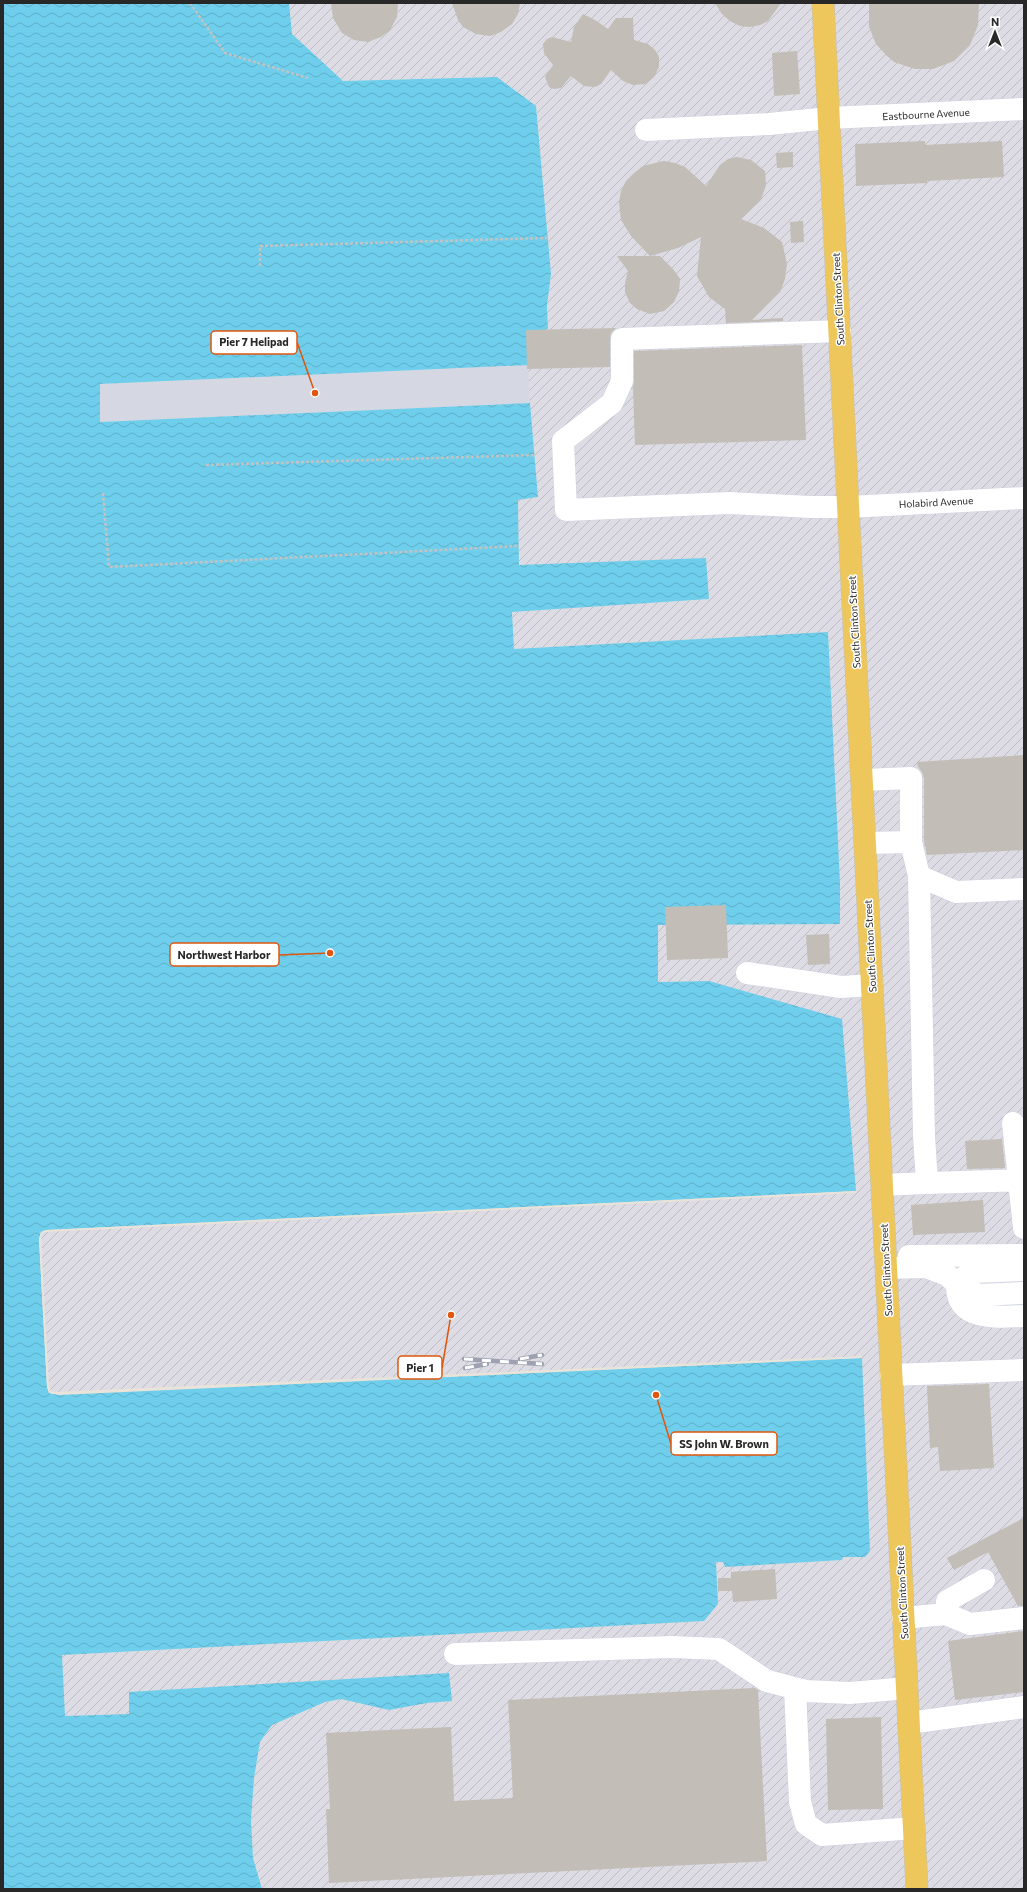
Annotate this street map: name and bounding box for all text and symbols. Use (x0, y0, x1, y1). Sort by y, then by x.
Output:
north arrow (975, 12, 1015, 52)
text: N (991, 15, 999, 28)
street label: Eastbourne Avenue (882, 106, 970, 122)
street label: South Clinton Street (830, 252, 846, 346)
callout: Pier 7 Helipad (211, 331, 297, 354)
text: Pier 7 Helipad (219, 335, 289, 348)
street label: Holabird Avenue (898, 494, 974, 510)
street label: South Clinton Street (846, 575, 862, 669)
street label: South Clinton Street (862, 899, 878, 993)
callout: Northwest Harbor (170, 943, 279, 966)
text: Northwest Harbor (178, 948, 271, 961)
street label: South Clinton Street (878, 1223, 894, 1317)
callout: Pier 1 (398, 1356, 442, 1379)
text: Pier 1 (406, 1361, 434, 1374)
callout: SS John W. Brown (671, 1432, 777, 1455)
text: SS John W. Brown (679, 1437, 769, 1451)
street label: South Clinton Street (894, 1546, 910, 1640)

